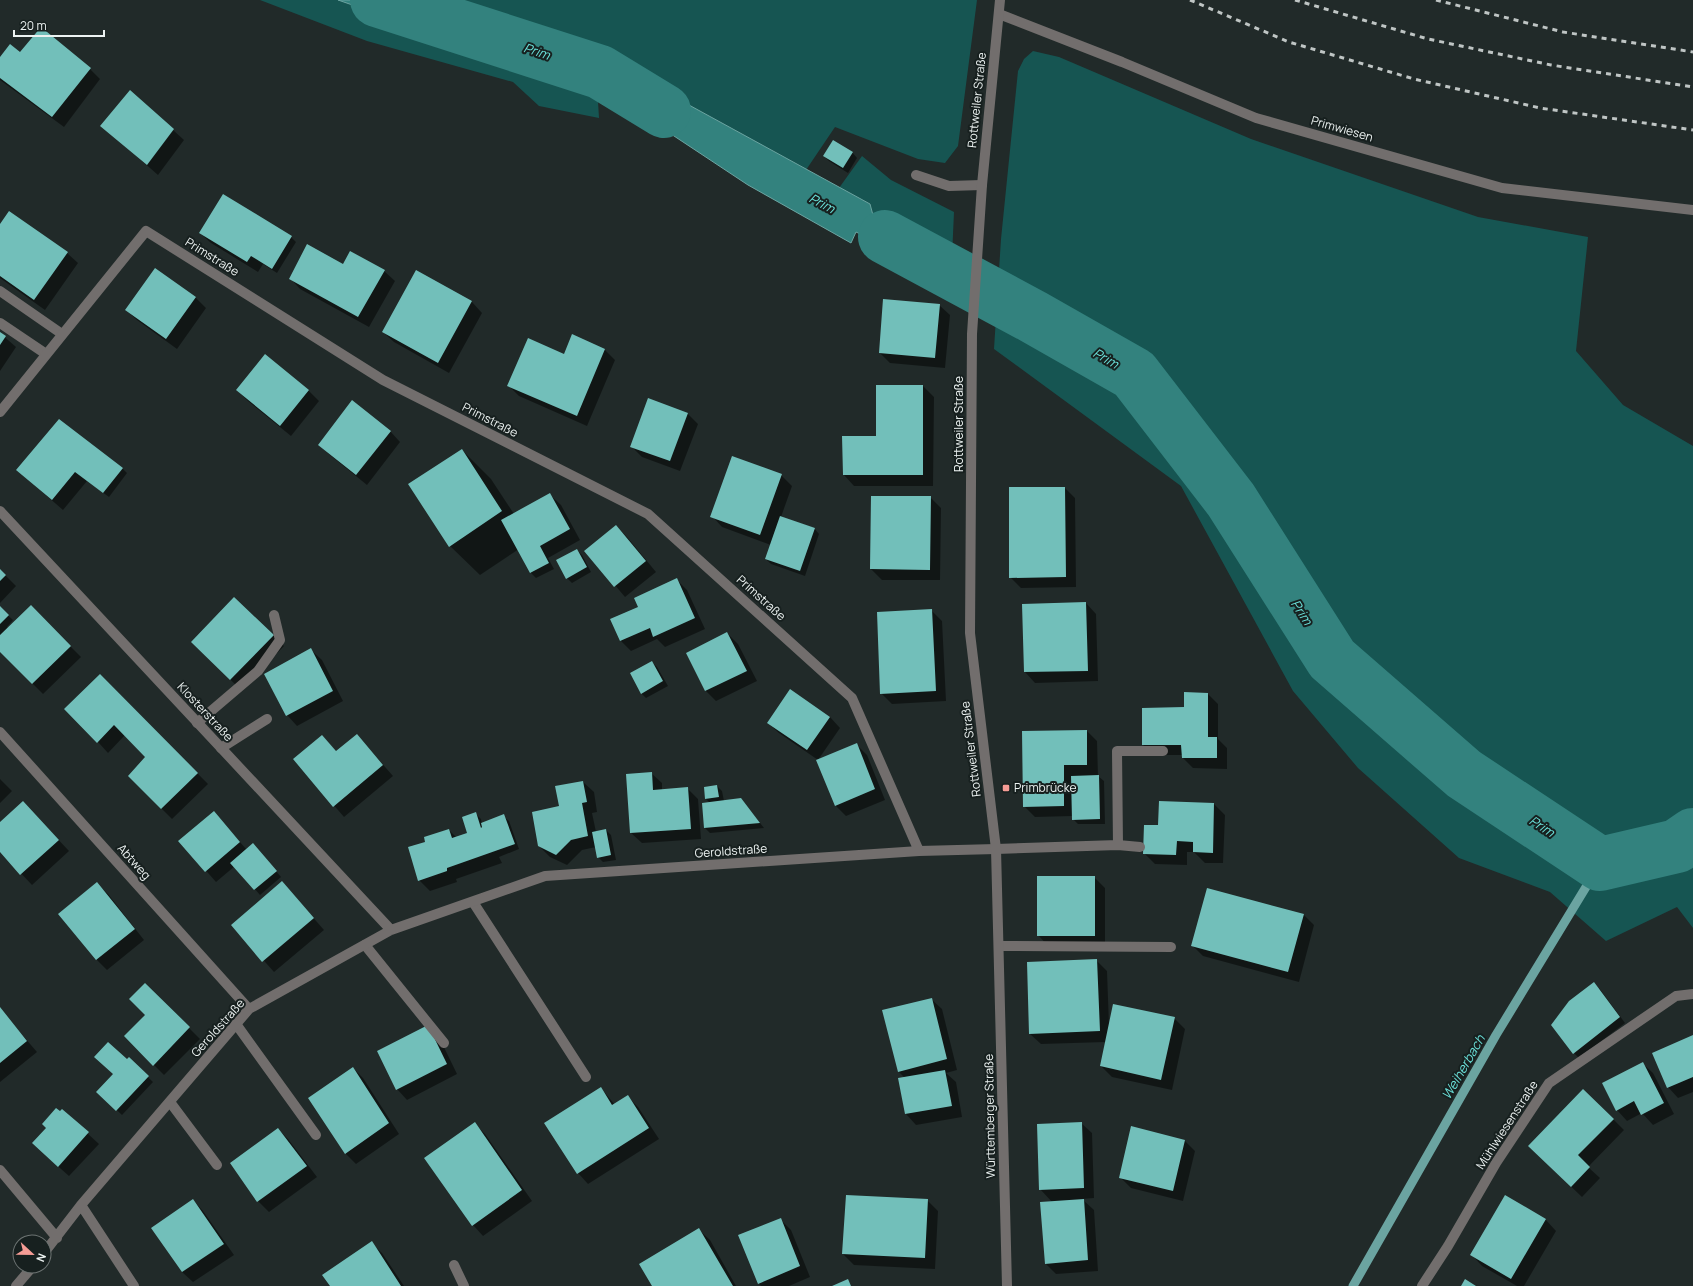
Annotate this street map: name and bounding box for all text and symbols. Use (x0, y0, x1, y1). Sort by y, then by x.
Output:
scale bar (14, 12, 104, 38)
text: 20 m (20, 17, 47, 34)
water label: Prim (522, 38, 553, 64)
street label: Rottweiler Straße (963, 51, 990, 149)
street label: Primwiesen (1309, 112, 1375, 145)
water label: Prim (806, 189, 839, 218)
street label: Primstraße (182, 233, 242, 280)
water label: Prim (1090, 344, 1123, 373)
street label: Rottweiler Straße (950, 376, 967, 472)
street label: Primstraße (459, 398, 521, 441)
street label: Primstraße (733, 571, 790, 624)
water label: Prim (1287, 596, 1317, 629)
street label: Klosterstraße (174, 678, 237, 745)
street label: Rottweiler Straße (956, 700, 985, 798)
place label: Primbrücke (1014, 779, 1077, 796)
marker: Primbrücke (1001, 783, 1011, 793)
water label: Prim (1526, 811, 1559, 841)
street label: Geroldstraße (694, 839, 768, 862)
street label: Abtweg (114, 840, 155, 883)
street label: Geroldstraße (187, 995, 248, 1060)
water label: Weiherbach (1437, 1030, 1489, 1103)
street label: Württemberger Straße (980, 1054, 999, 1178)
street label: Mühlwiesenstraße (1472, 1077, 1542, 1172)
north arrow (12, 1234, 52, 1274)
text: N (33, 1251, 50, 1264)

